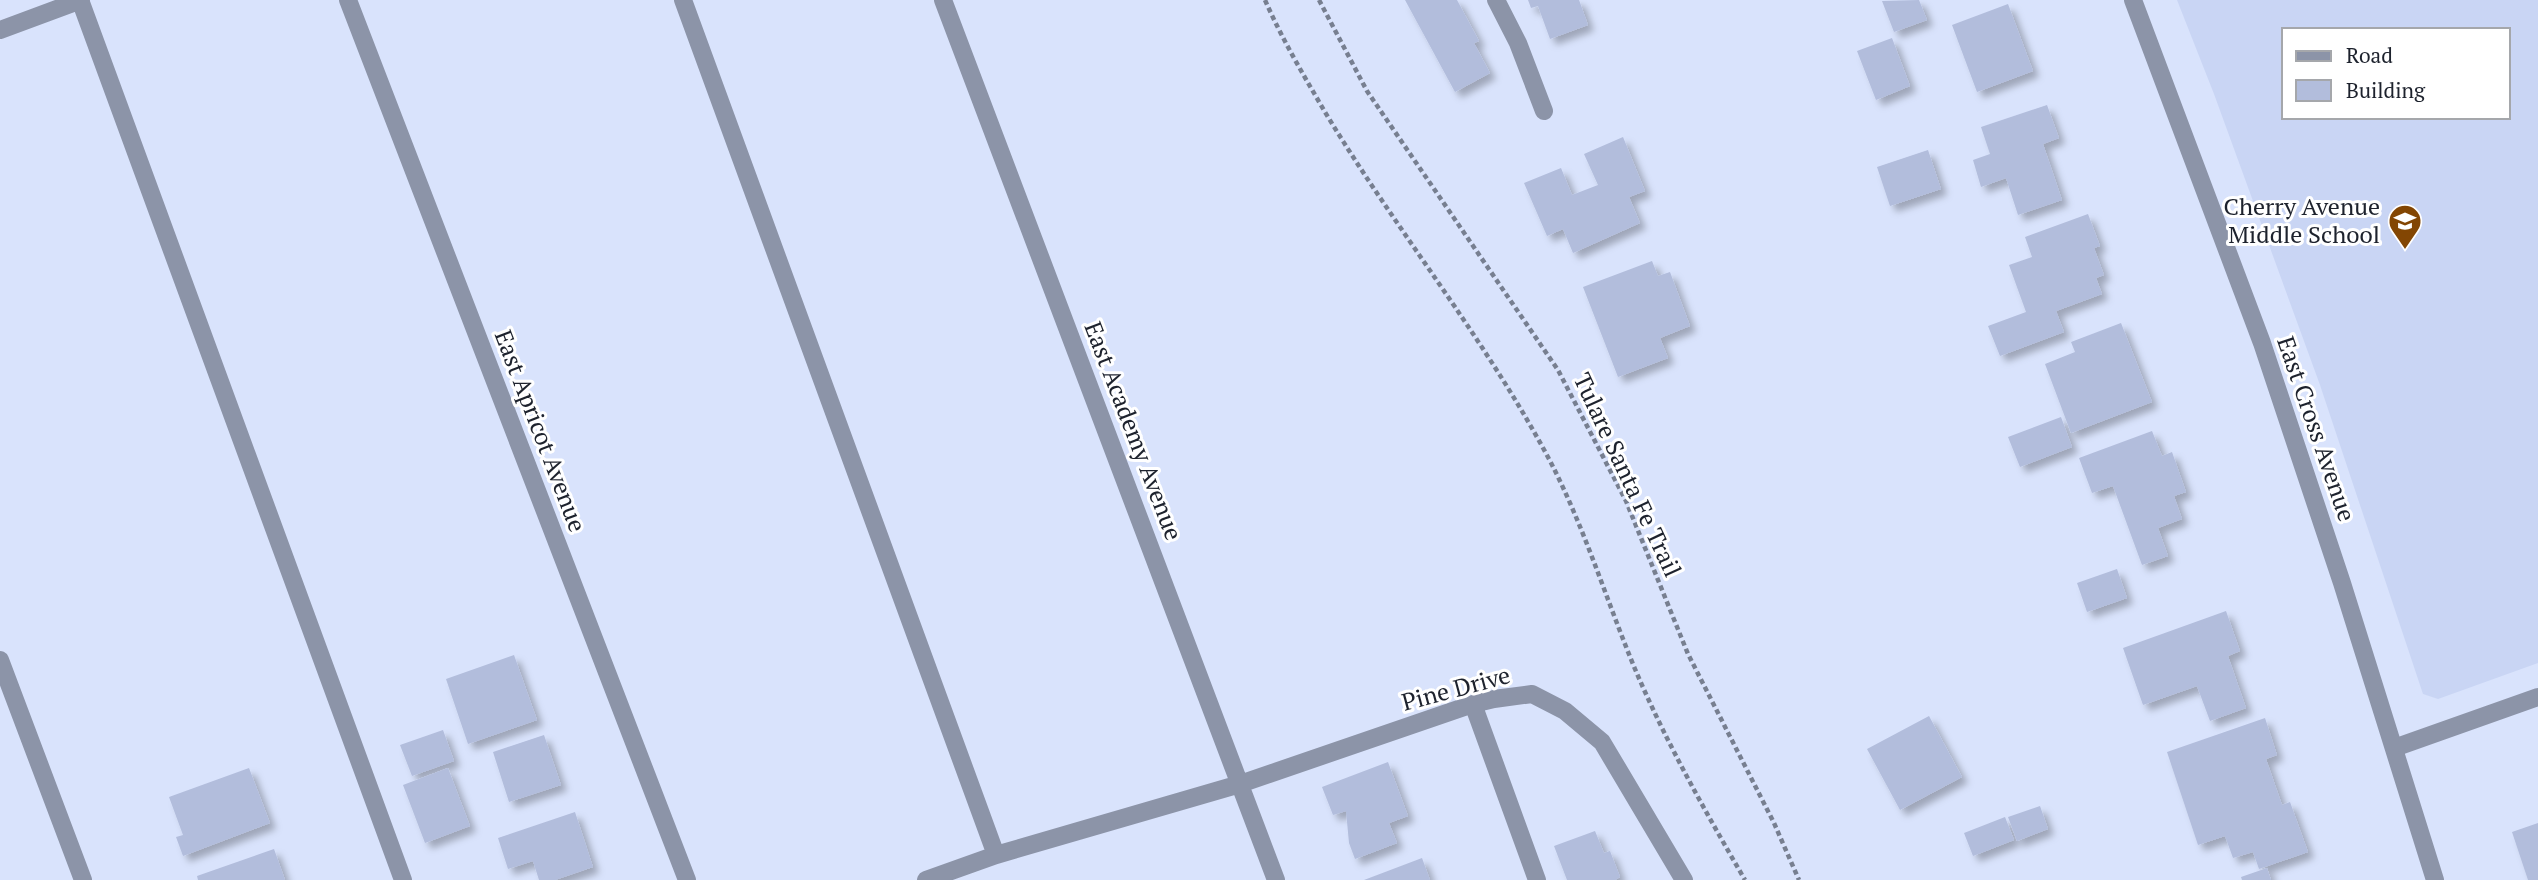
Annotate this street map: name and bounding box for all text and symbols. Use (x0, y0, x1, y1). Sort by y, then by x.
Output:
legend (2282, 28, 2510, 119)
text: Road (2346, 41, 2393, 69)
text: Building (2346, 76, 2426, 104)
place label: Cherry Avenue Middle School (2223, 190, 2380, 250)
school or university icon: Cherry Avenue Middle School (2386, 202, 2424, 251)
street label: East Academy Avenue (1077, 317, 1190, 545)
street label: East Apricot Avenue (488, 325, 594, 536)
street label: East Cross Avenue (2270, 332, 2364, 526)
street label: Tulare Santa Fe Trail (1567, 368, 1689, 582)
street label: Pine Drive (1398, 658, 1513, 718)

